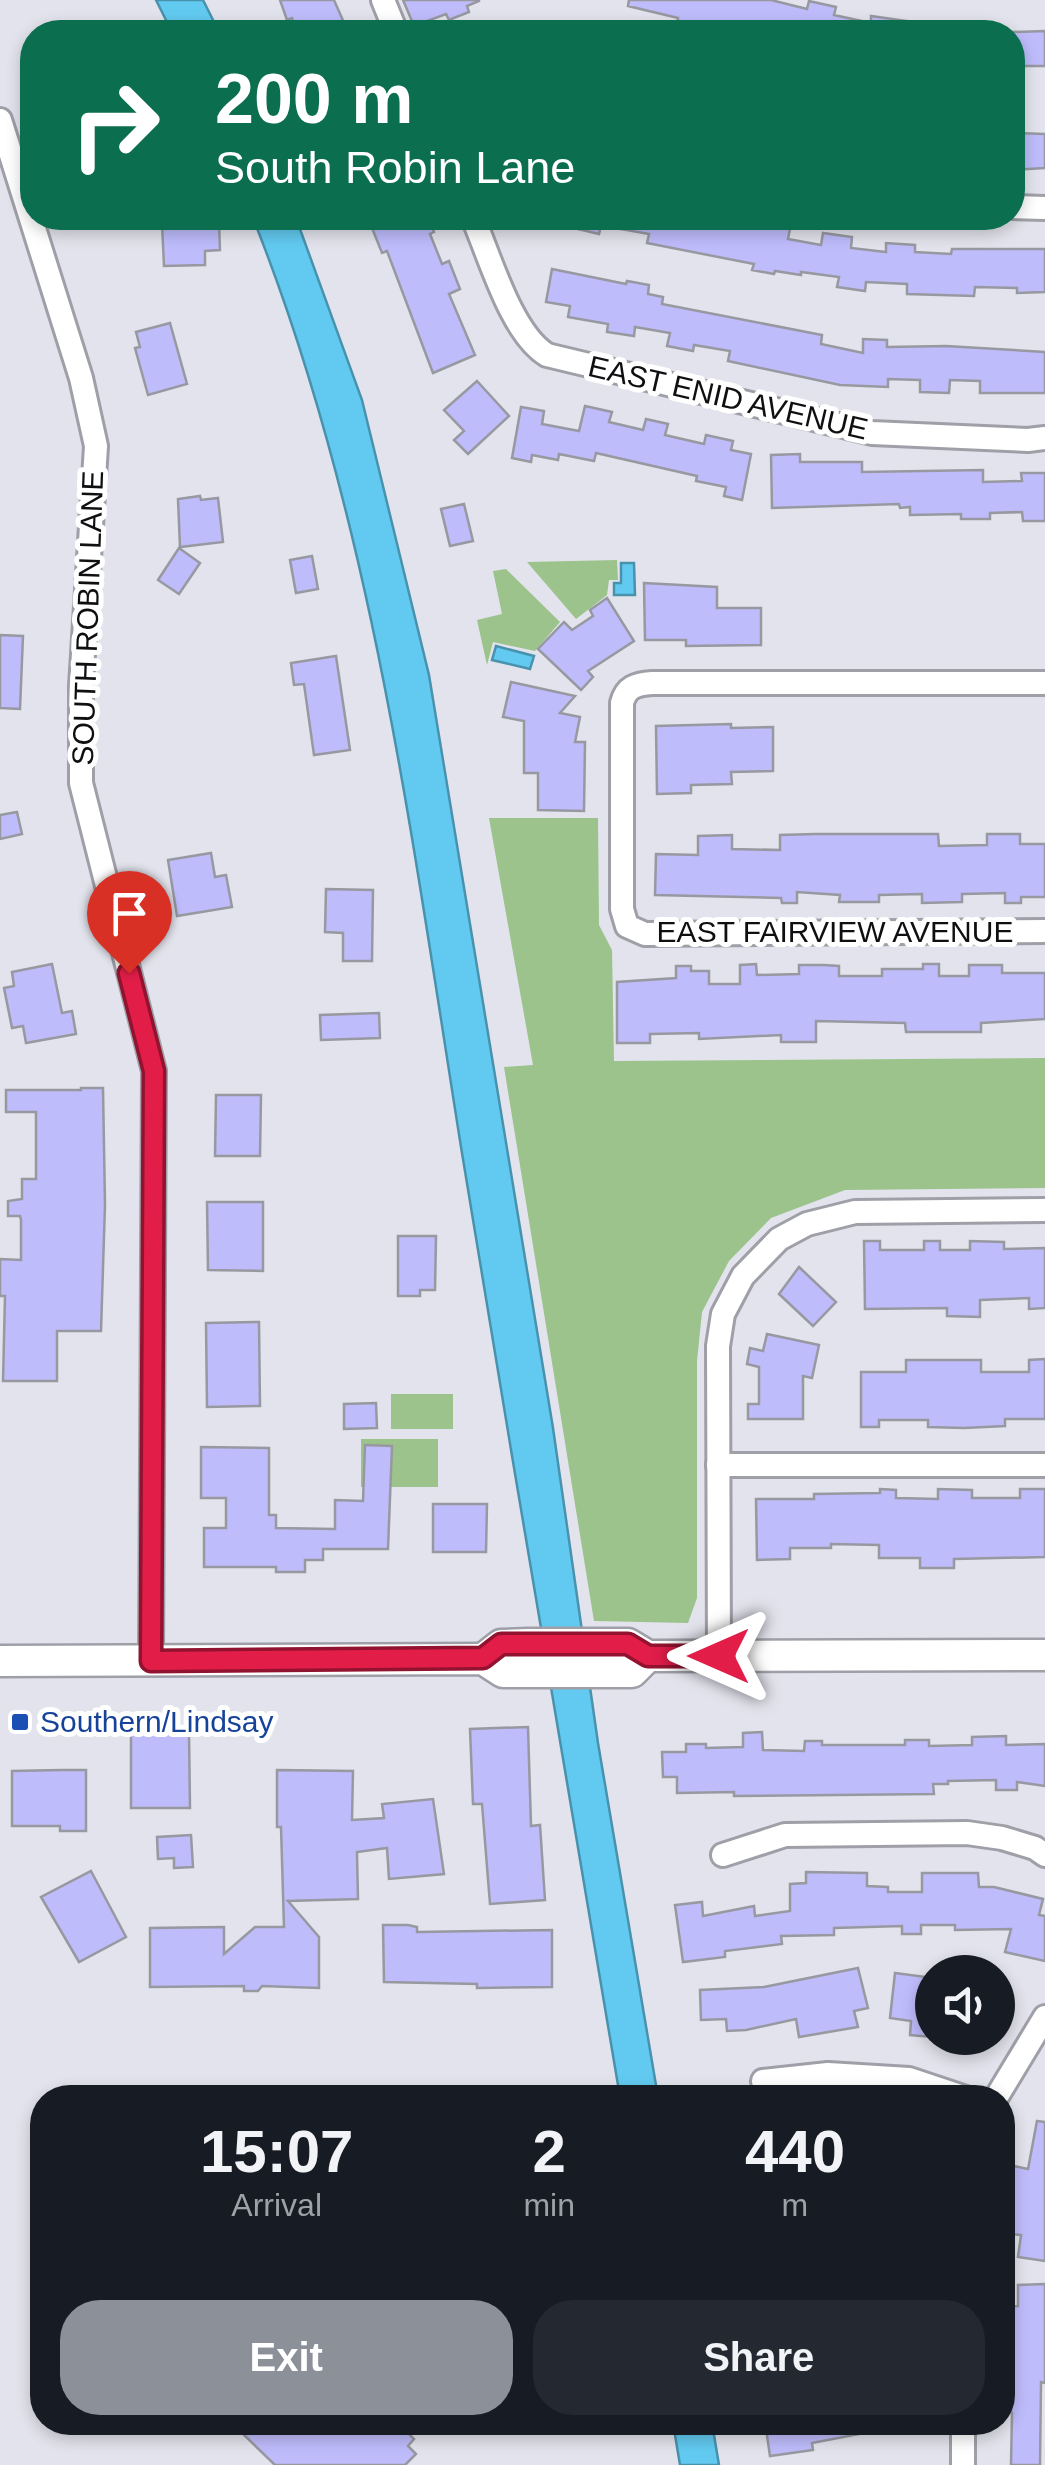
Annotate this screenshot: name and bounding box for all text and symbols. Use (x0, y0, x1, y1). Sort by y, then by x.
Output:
icon: right (50, 60, 180, 190)
text: 200 m (215, 60, 413, 138)
text: South Robin Lane (215, 142, 575, 193)
street label: EAST ENID AVENUE (585, 349, 871, 446)
street label: SOUTH ROBIN LANE (66, 470, 109, 766)
pin (87, 871, 172, 974)
icon: arrive (102, 886, 157, 941)
street label: EAST FAIRVIEW AVENUE (657, 915, 1013, 948)
position arrow (667, 1604, 771, 1708)
place label: Southern/Lindsay (40, 1705, 274, 1738)
marker: Southern/Lindsay (9, 1711, 31, 1733)
map controls (915, 1955, 1015, 2055)
button: sound (915, 1955, 1015, 2055)
text: 15:07 (200, 2118, 353, 2185)
text: 2 (532, 2118, 566, 2185)
text: 440 (745, 2118, 845, 2185)
text: Arrival (231, 2187, 322, 2223)
text: min (523, 2187, 575, 2223)
text: m (782, 2187, 808, 2223)
button: Exit (60, 2300, 513, 2415)
button: Share (533, 2300, 985, 2415)

